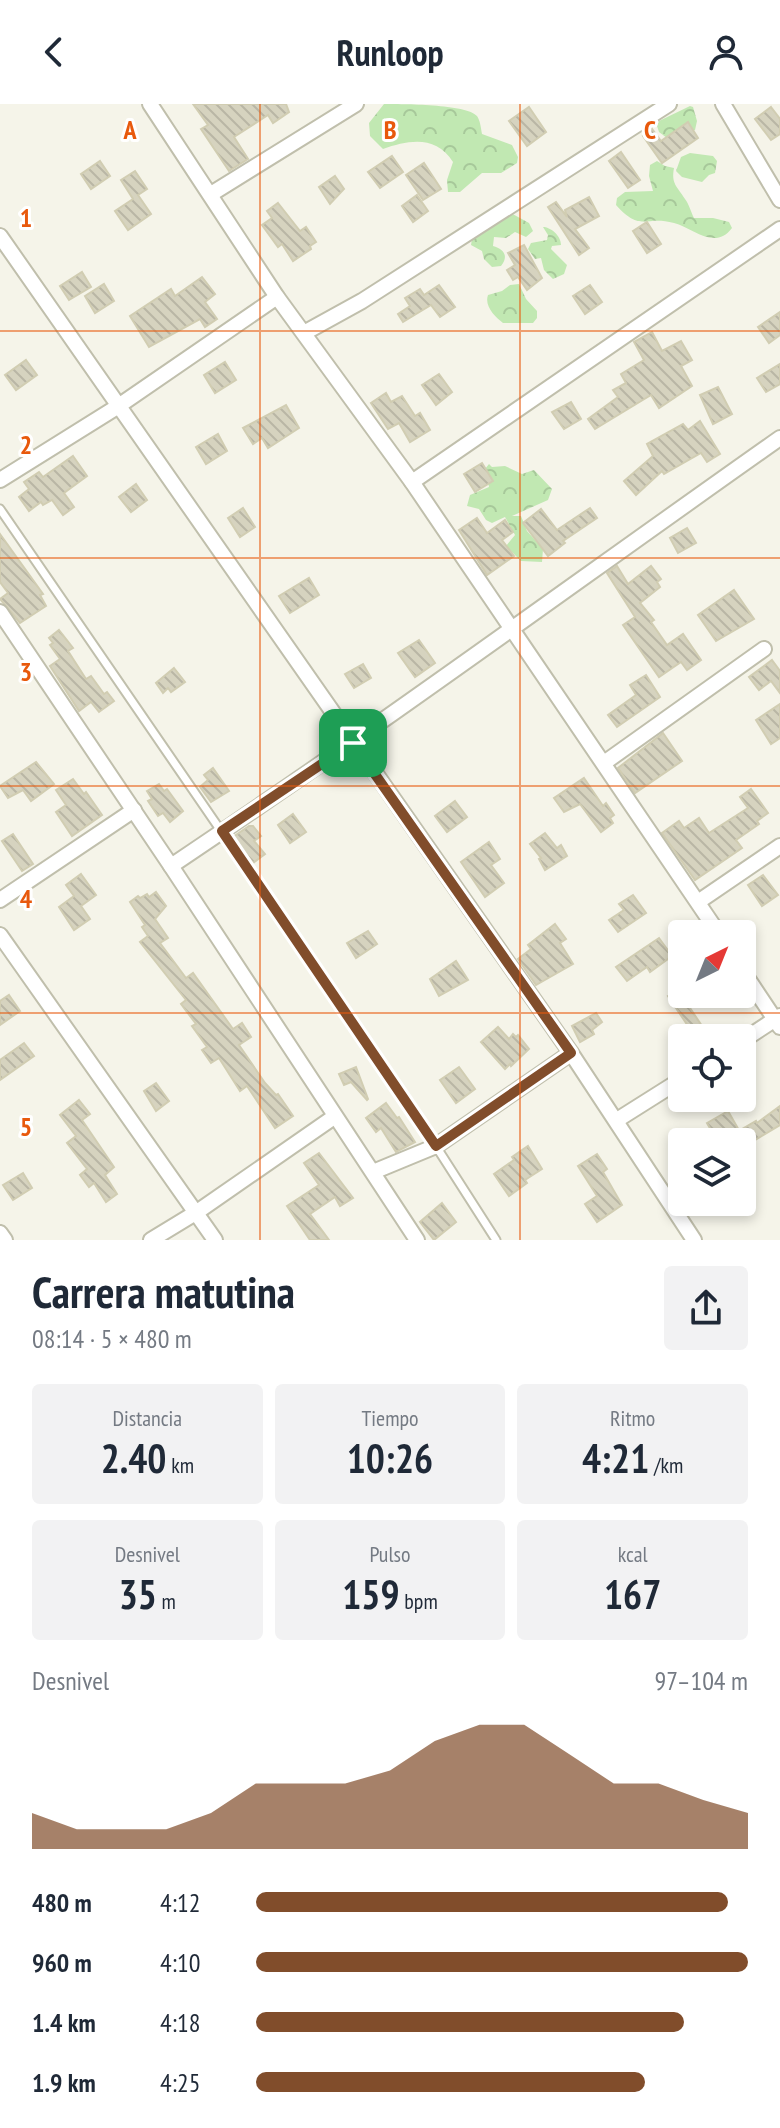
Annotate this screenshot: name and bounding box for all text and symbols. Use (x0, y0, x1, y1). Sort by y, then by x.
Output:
text: Runloop (336, 29, 444, 76)
icon: back (32, 30, 76, 74)
icon: person (704, 30, 748, 74)
text: A (122, 113, 137, 146)
text: B (384, 113, 397, 146)
text: C (644, 113, 656, 146)
text: 1 (20, 201, 32, 234)
text: 2 (20, 428, 32, 461)
text: 3 (20, 655, 32, 688)
pin (319, 709, 387, 777)
icon: arrive (331, 721, 375, 765)
text: 4 (20, 882, 33, 915)
north arrow (668, 920, 756, 1008)
map controls (668, 920, 756, 1216)
button: locate (668, 1024, 756, 1112)
text: 5 (20, 1110, 32, 1143)
button: layers (668, 1128, 756, 1216)
text: Carrera matutina (32, 1263, 295, 1320)
button: share (664, 1266, 748, 1350)
text: 08:14 · 5 × 480 m (32, 1322, 192, 1355)
text: Distancia (112, 1404, 182, 1432)
text: Tiempo (361, 1404, 419, 1432)
text: Ritmo (610, 1404, 655, 1432)
text: 2.40 (101, 1432, 166, 1484)
text: 10:26 (347, 1432, 433, 1484)
text: 4:21 (582, 1432, 649, 1484)
text: km (166, 1451, 194, 1479)
text: /km (649, 1451, 683, 1479)
text: Desnivel (115, 1540, 180, 1568)
text: Pulso (370, 1540, 410, 1568)
text: kcal (618, 1540, 648, 1568)
text: 35 (119, 1568, 157, 1620)
text: 159 (342, 1568, 400, 1620)
text: 167 (604, 1568, 661, 1620)
text: m (157, 1587, 176, 1615)
text: bpm (400, 1587, 438, 1615)
text: Desnivel (32, 1664, 109, 1697)
text: 97–104 m (655, 1664, 748, 1697)
text: 480 m (32, 1886, 92, 1919)
text: 4:12 (160, 1886, 200, 1919)
text: 960 m (32, 1946, 92, 1979)
text: 4:10 (160, 1946, 200, 1979)
text: 1.4 km (32, 2006, 96, 2039)
text: 4:18 (160, 2006, 200, 2039)
text: 1.9 km (32, 2066, 96, 2099)
text: 4:25 (160, 2066, 200, 2099)

